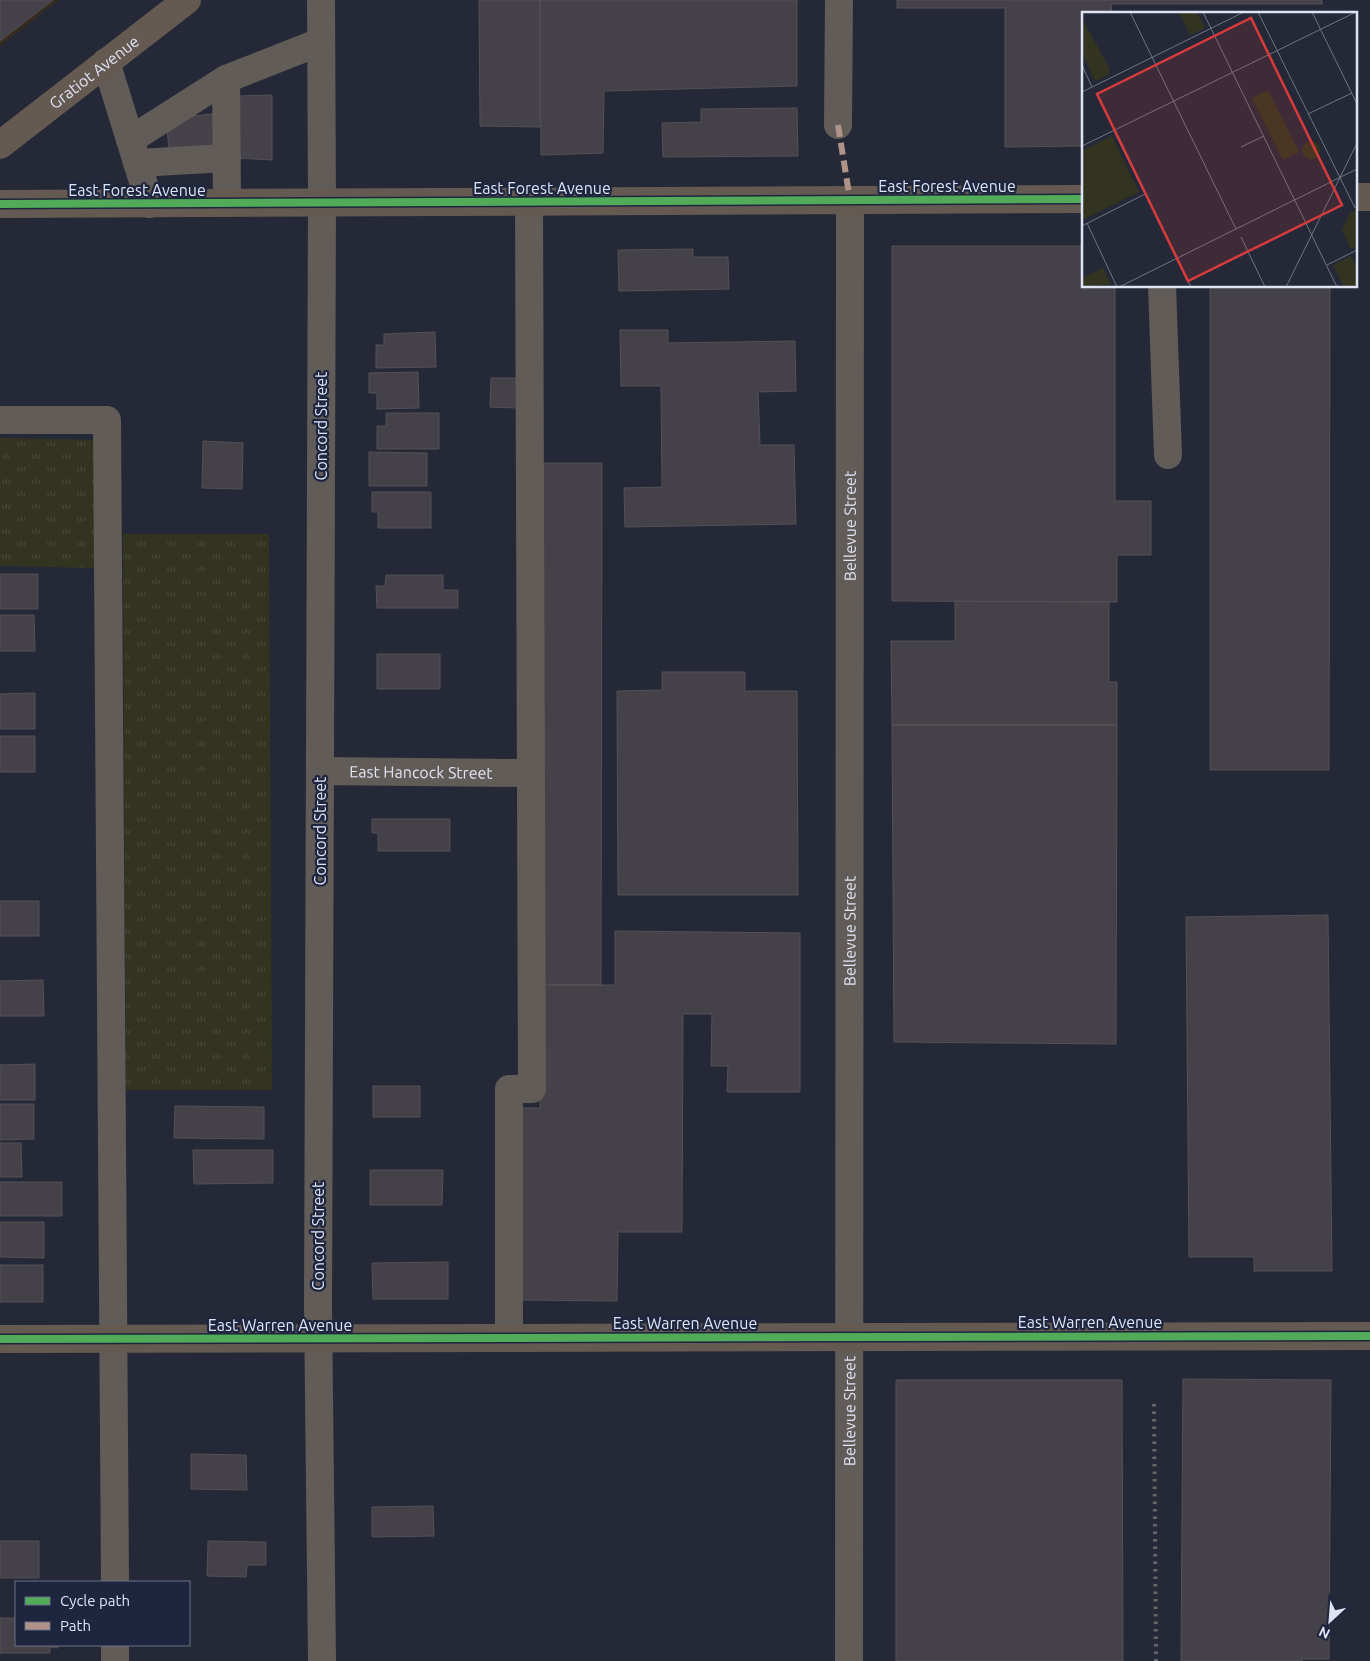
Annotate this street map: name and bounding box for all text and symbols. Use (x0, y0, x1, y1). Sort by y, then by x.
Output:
inset map (1082, 12, 1358, 288)
street label: Gratiot Avenue (46, 32, 142, 112)
street label: East Forest Avenue (878, 177, 1016, 195)
street label: East Forest Avenue (473, 179, 611, 197)
street label: East Forest Avenue (68, 181, 206, 199)
street label: Concord Street (312, 371, 330, 480)
street label: Bellevue Street (841, 470, 859, 581)
street label: East Hancock Street (349, 762, 493, 782)
street label: Concord Street (311, 776, 329, 885)
street label: Bellevue Street (840, 875, 859, 986)
street label: Concord Street (309, 1181, 327, 1290)
street label: East Warren Avenue (1018, 1313, 1162, 1331)
street label: East Warren Avenue (613, 1314, 757, 1332)
street label: East Warren Avenue (208, 1316, 352, 1334)
street label: Bellevue Street (840, 1355, 858, 1466)
legend (15, 1581, 190, 1646)
text: Cycle path (60, 1592, 130, 1609)
north arrow (1305, 1596, 1355, 1646)
text: Path (60, 1617, 91, 1634)
text: N (1316, 1623, 1333, 1642)

